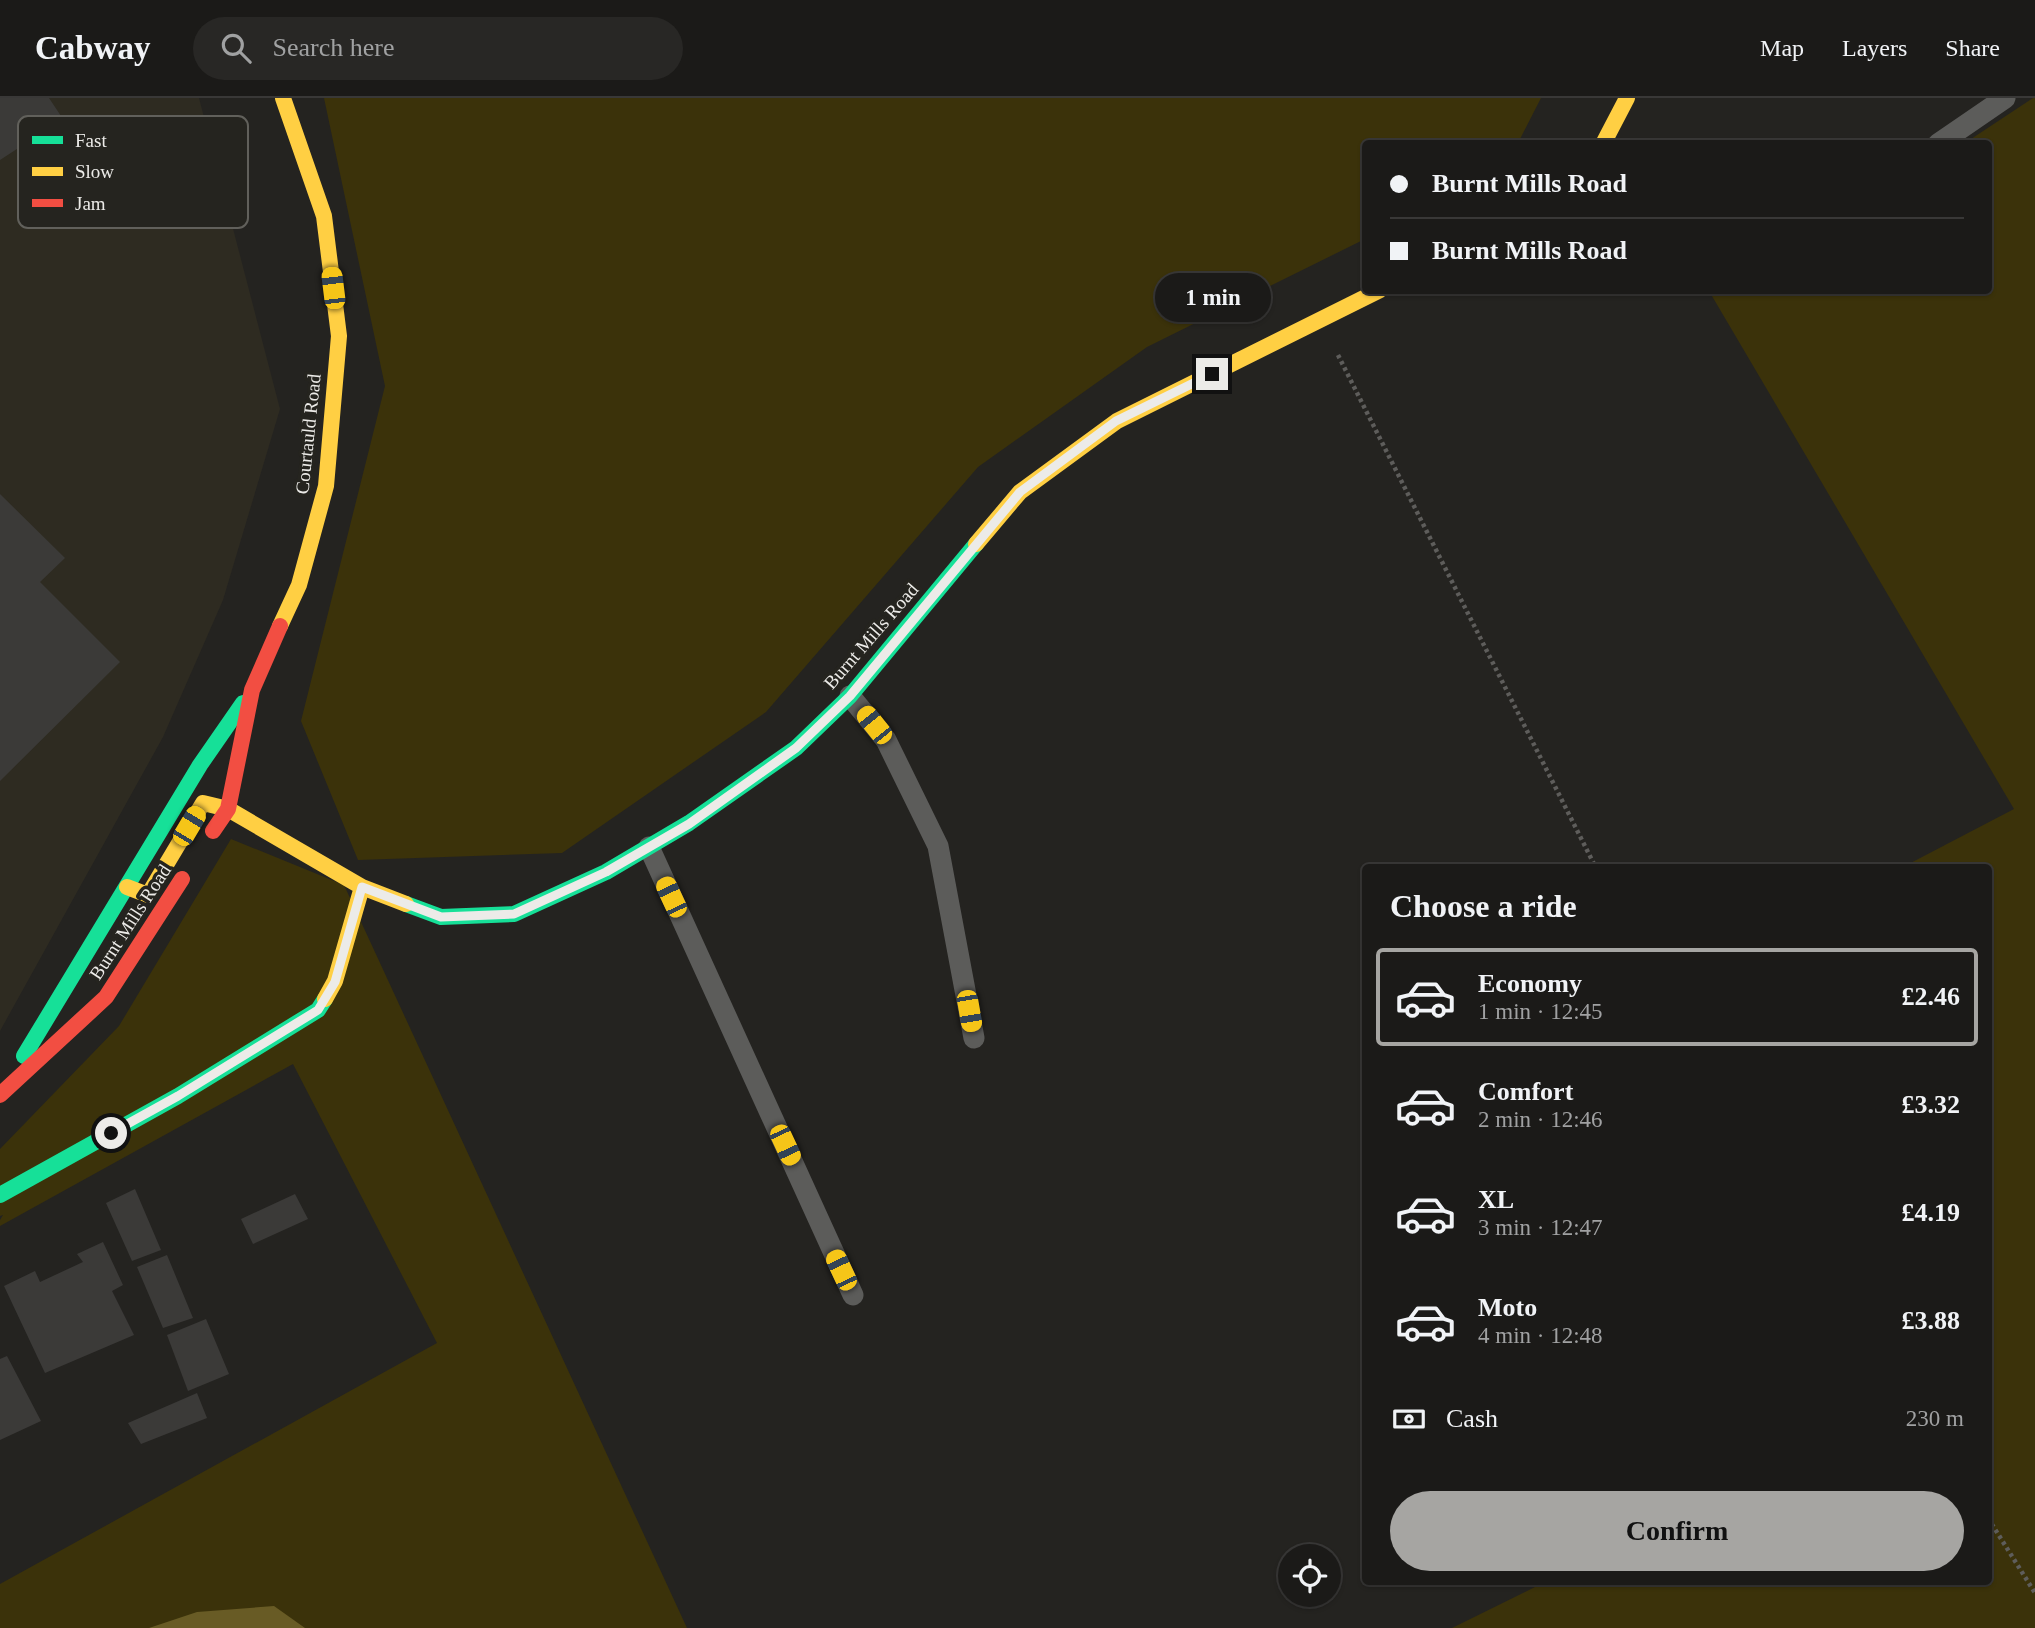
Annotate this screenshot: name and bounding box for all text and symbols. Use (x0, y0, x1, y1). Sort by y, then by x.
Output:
search box (193, 17, 683, 80)
icon: search (217, 29, 255, 67)
text: Cabway (35, 30, 151, 66)
text: Search here (273, 33, 395, 62)
text: Map (1760, 35, 1804, 61)
text: Layers (1842, 35, 1907, 61)
text: Share (1945, 35, 2000, 61)
legend (18, 116, 248, 228)
text: Fast (75, 130, 107, 151)
text: Slow (75, 161, 114, 182)
text: Burnt Mills Road (1432, 169, 1627, 198)
text: Jam (75, 193, 106, 214)
text: Burnt Mills Road (1432, 236, 1627, 265)
car (321, 266, 346, 310)
callout: 1 min (1154, 272, 1270, 322)
text: 1 min (1185, 285, 1241, 310)
route end (1196, 358, 1228, 390)
street label: Courtauld Road (291, 372, 325, 495)
street label: Burnt Mills Road (819, 579, 923, 693)
car (853, 702, 896, 748)
car (170, 803, 209, 849)
street label: Burnt Mills Road (85, 860, 175, 983)
car (653, 874, 690, 920)
text: Choose a ride (1390, 888, 1577, 924)
icon: car (1394, 966, 1457, 1029)
text: Economy (1478, 969, 1582, 998)
text: £2.46 (1902, 982, 1960, 1011)
car (956, 988, 983, 1034)
text: 1 min · 12:45 (1478, 999, 1603, 1024)
icon: car (1394, 1074, 1457, 1137)
text: Comfort (1478, 1077, 1573, 1106)
text: £3.32 (1902, 1090, 1960, 1119)
text: 2 min · 12:46 (1478, 1107, 1603, 1132)
route start (95, 1117, 127, 1149)
car (767, 1122, 804, 1168)
icon: car (1394, 1182, 1457, 1245)
text: XL (1478, 1185, 1514, 1214)
text: £4.19 (1902, 1198, 1960, 1227)
text: 3 min · 12:47 (1478, 1215, 1603, 1240)
car (823, 1247, 860, 1293)
icon: car (1394, 1290, 1457, 1353)
text: Moto (1478, 1293, 1537, 1322)
text: £3.88 (1902, 1306, 1960, 1335)
text: 4 min · 12:48 (1478, 1323, 1603, 1348)
icon: cash (1390, 1400, 1428, 1438)
text: Cash (1446, 1404, 1498, 1433)
text: 230 m (1906, 1406, 1964, 1431)
button: Confirm (1390, 1491, 1964, 1571)
map controls (1278, 1544, 1341, 1607)
button: locate (1278, 1544, 1341, 1607)

